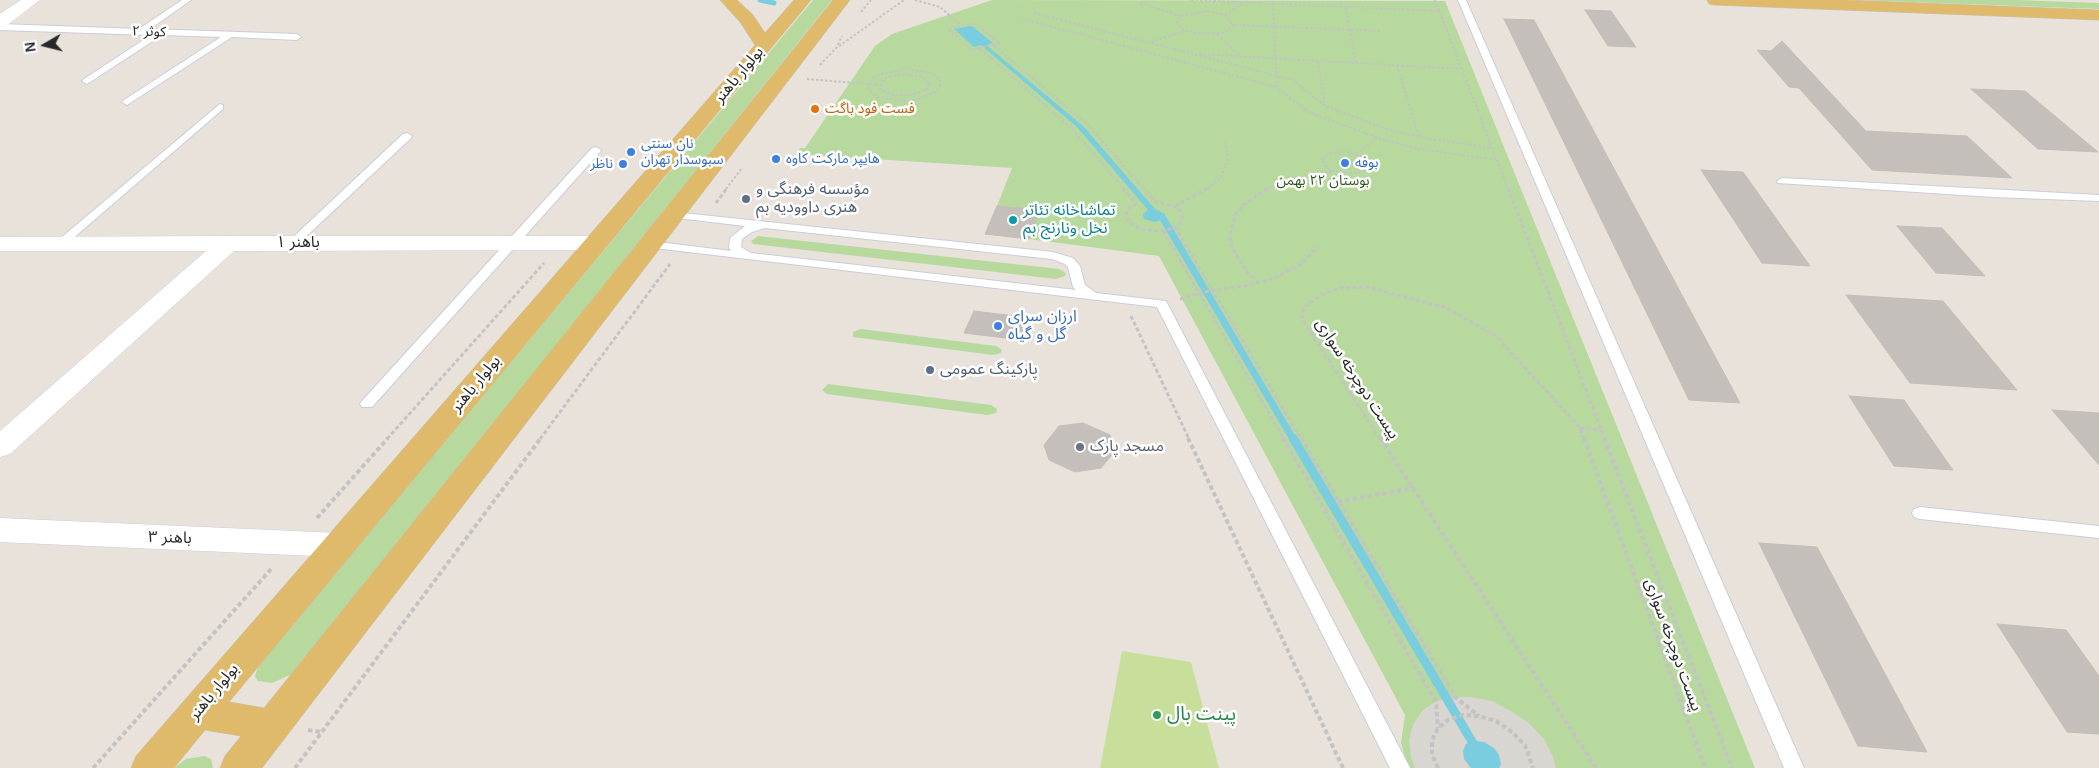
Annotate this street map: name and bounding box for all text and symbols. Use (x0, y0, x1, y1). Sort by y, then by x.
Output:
north arrow (20, 20, 70, 70)
street label: کوثر ۲ (132, 23, 166, 41)
text: N (22, 41, 39, 53)
street label: بولوار باهنر (710, 43, 768, 107)
place label: فست فود باگت (825, 101, 915, 117)
marker: فست فود باگت (809, 103, 821, 115)
place label: نان سنتی سبوسدار تهران (641, 136, 724, 168)
marker: نان سنتی سبوسدار تهران (625, 146, 637, 158)
place label: هایپر مارکت کاوه (786, 151, 880, 167)
marker: هایپر مارکت کاوه (770, 153, 782, 165)
place label: بوفه (1355, 155, 1378, 171)
place label: ناظر (590, 156, 613, 172)
marker: بوفه (1339, 157, 1351, 169)
marker: ناظر (617, 158, 629, 170)
park label: بوستان ۲۲ بهمن (1276, 173, 1370, 189)
place label: مؤسسه فرهنگی و هنری داوودیه بم (756, 180, 869, 218)
marker: مؤسسه فرهنگی و هنری داوودیه بم (740, 193, 752, 205)
place label: تماشاخانه تئاتر نخل ونارنج بم (1023, 201, 1116, 239)
marker: تماشاخانه تئاتر نخل ونارنج بم (1007, 214, 1019, 226)
street label: باهنر ۱ (276, 233, 320, 253)
place label: ارزان سرای گل و گیاه (1008, 307, 1077, 345)
street label: پیست دوچرخه سواری (1311, 315, 1403, 443)
marker: ارزان سرای گل و گیاه (992, 320, 1004, 332)
street label: بولوار باهنر (447, 352, 505, 416)
place label: پارکینگ عمومی (940, 360, 1038, 380)
marker: پارکینگ عمومی (924, 364, 936, 376)
place label: مسجد پارک (1090, 437, 1164, 457)
marker: مسجد پارک (1074, 441, 1086, 453)
street label: باهنر ۳ (148, 528, 192, 548)
street label: پیست دوچرخه سواری (1640, 576, 1706, 714)
street label: بولوار باهنر (185, 660, 243, 724)
place label: پینت بال (1167, 704, 1236, 726)
marker: پینت بال (1151, 709, 1163, 721)

